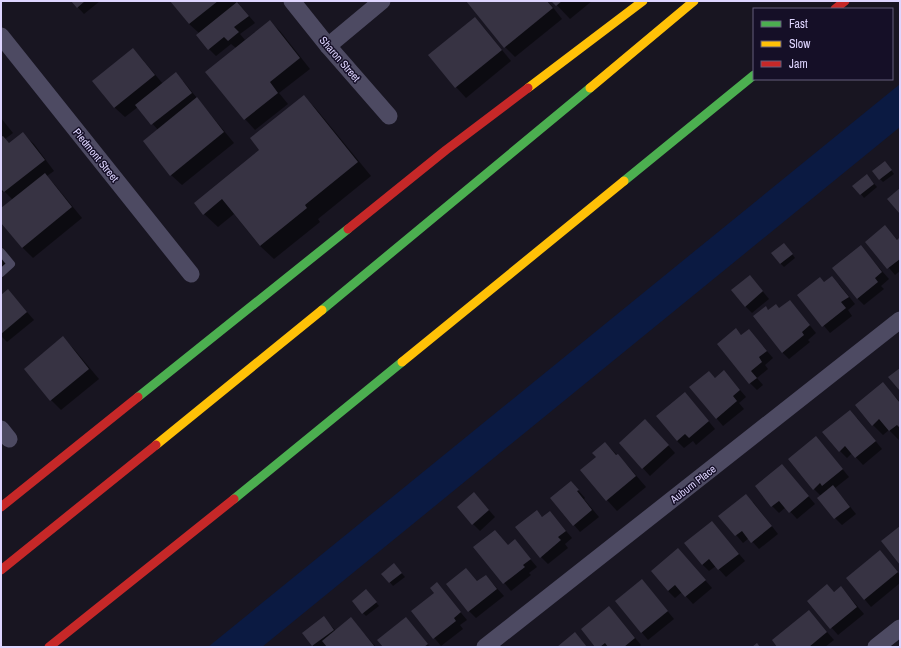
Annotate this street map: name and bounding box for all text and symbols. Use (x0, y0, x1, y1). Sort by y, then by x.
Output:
legend (753, 8, 893, 80)
text: Fast (789, 16, 808, 32)
street label: Sharon Street (316, 33, 364, 85)
text: Slow (789, 36, 811, 52)
text: Jam (789, 56, 808, 72)
street label: Piedmont Street (70, 125, 122, 185)
street label: Auburn Place (667, 462, 719, 507)

